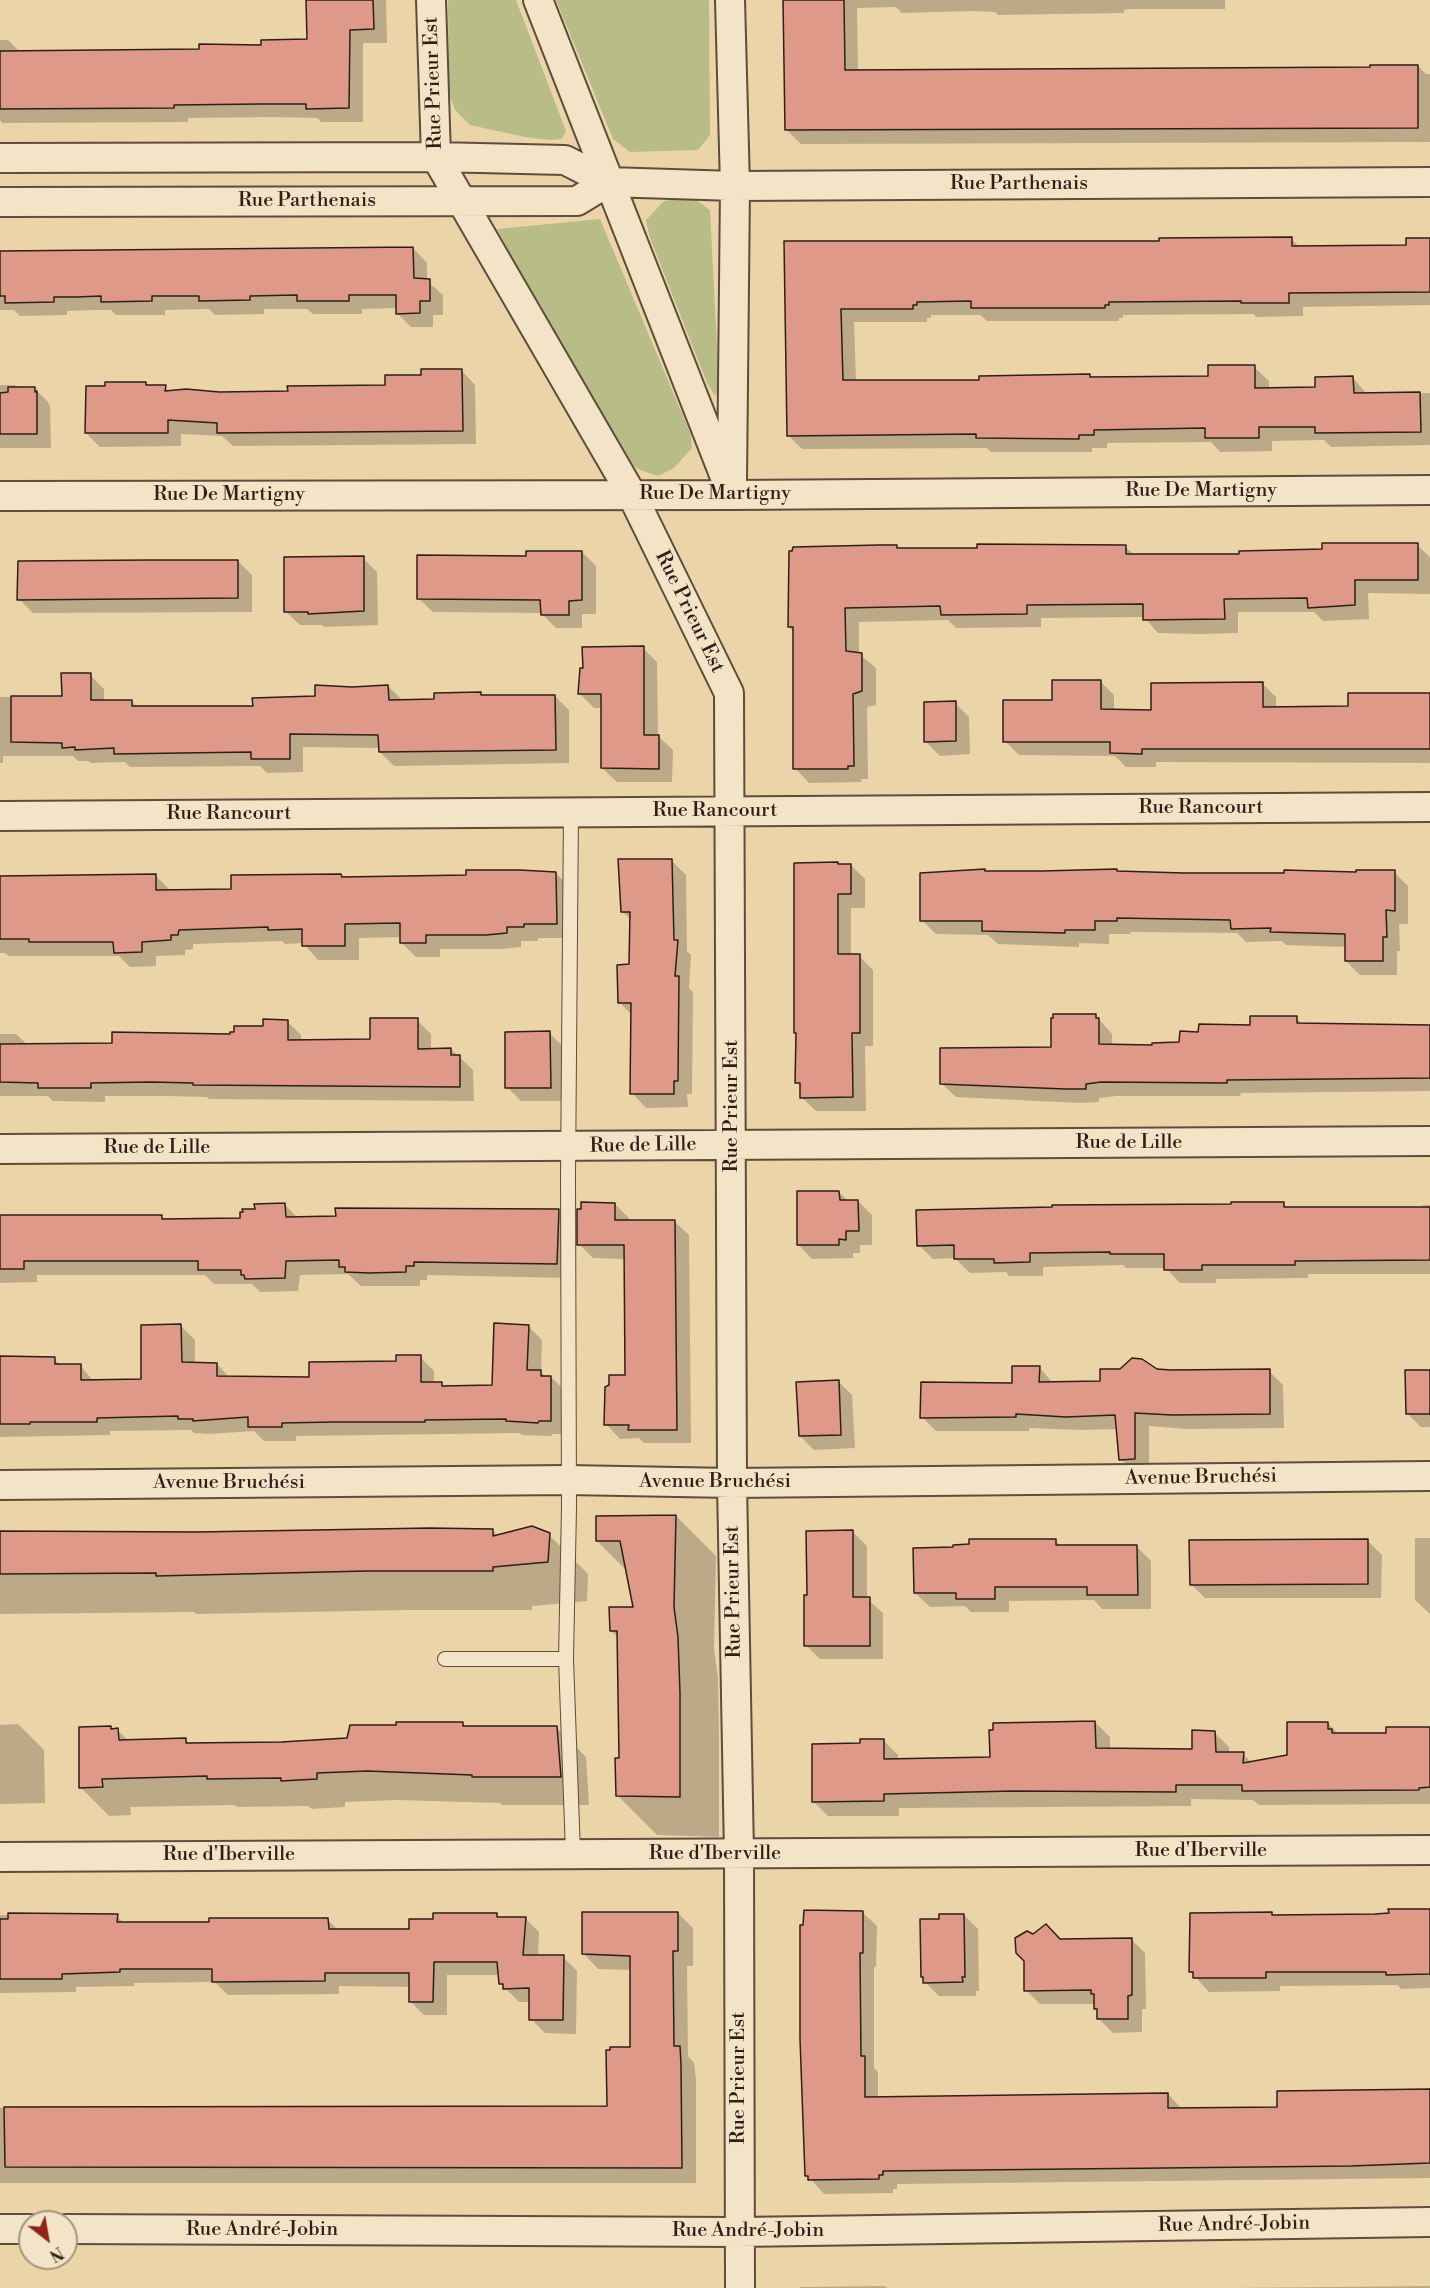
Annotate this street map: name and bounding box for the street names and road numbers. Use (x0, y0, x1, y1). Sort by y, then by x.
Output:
street label: Rue Prieur Est (420, 16, 448, 150)
street label: Rue Parthenais (950, 172, 1088, 196)
street label: Rue Parthenais (238, 189, 376, 213)
street label: Rue De Martigny (1125, 479, 1277, 503)
street label: Rue De Martigny (639, 482, 791, 506)
street label: Rue De Martigny (153, 483, 305, 507)
street label: Rue Prieur Est (649, 547, 729, 677)
street label: Rue Rancourt (1139, 796, 1263, 820)
street label: Rue Rancourt (653, 799, 777, 823)
street label: Rue Rancourt (167, 802, 291, 826)
street label: Rue Prieur Est (720, 1040, 744, 1172)
street label: Rue de Lille (1076, 1131, 1182, 1155)
street label: Rue de Lille (589, 1133, 697, 1159)
street label: Rue de Lille (104, 1136, 210, 1160)
street label: Avenue Bruchési (1125, 1465, 1277, 1491)
street label: Avenue Bruchési (639, 1470, 791, 1494)
street label: Avenue Bruchési (153, 1471, 305, 1495)
street label: Rue Prieur Est (721, 1525, 747, 1659)
street label: Rue d'Iberville (1135, 1839, 1267, 1863)
street label: Rue d'Iberville (649, 1842, 781, 1866)
street label: Rue d'Iberville (163, 1843, 295, 1867)
street label: Rue Prieur Est (727, 2012, 751, 2144)
street label: Rue André-Jobin (1158, 2212, 1310, 2238)
street label: Rue André-Jobin (186, 2218, 338, 2242)
street label: Rue André-Jobin (672, 2219, 824, 2243)

